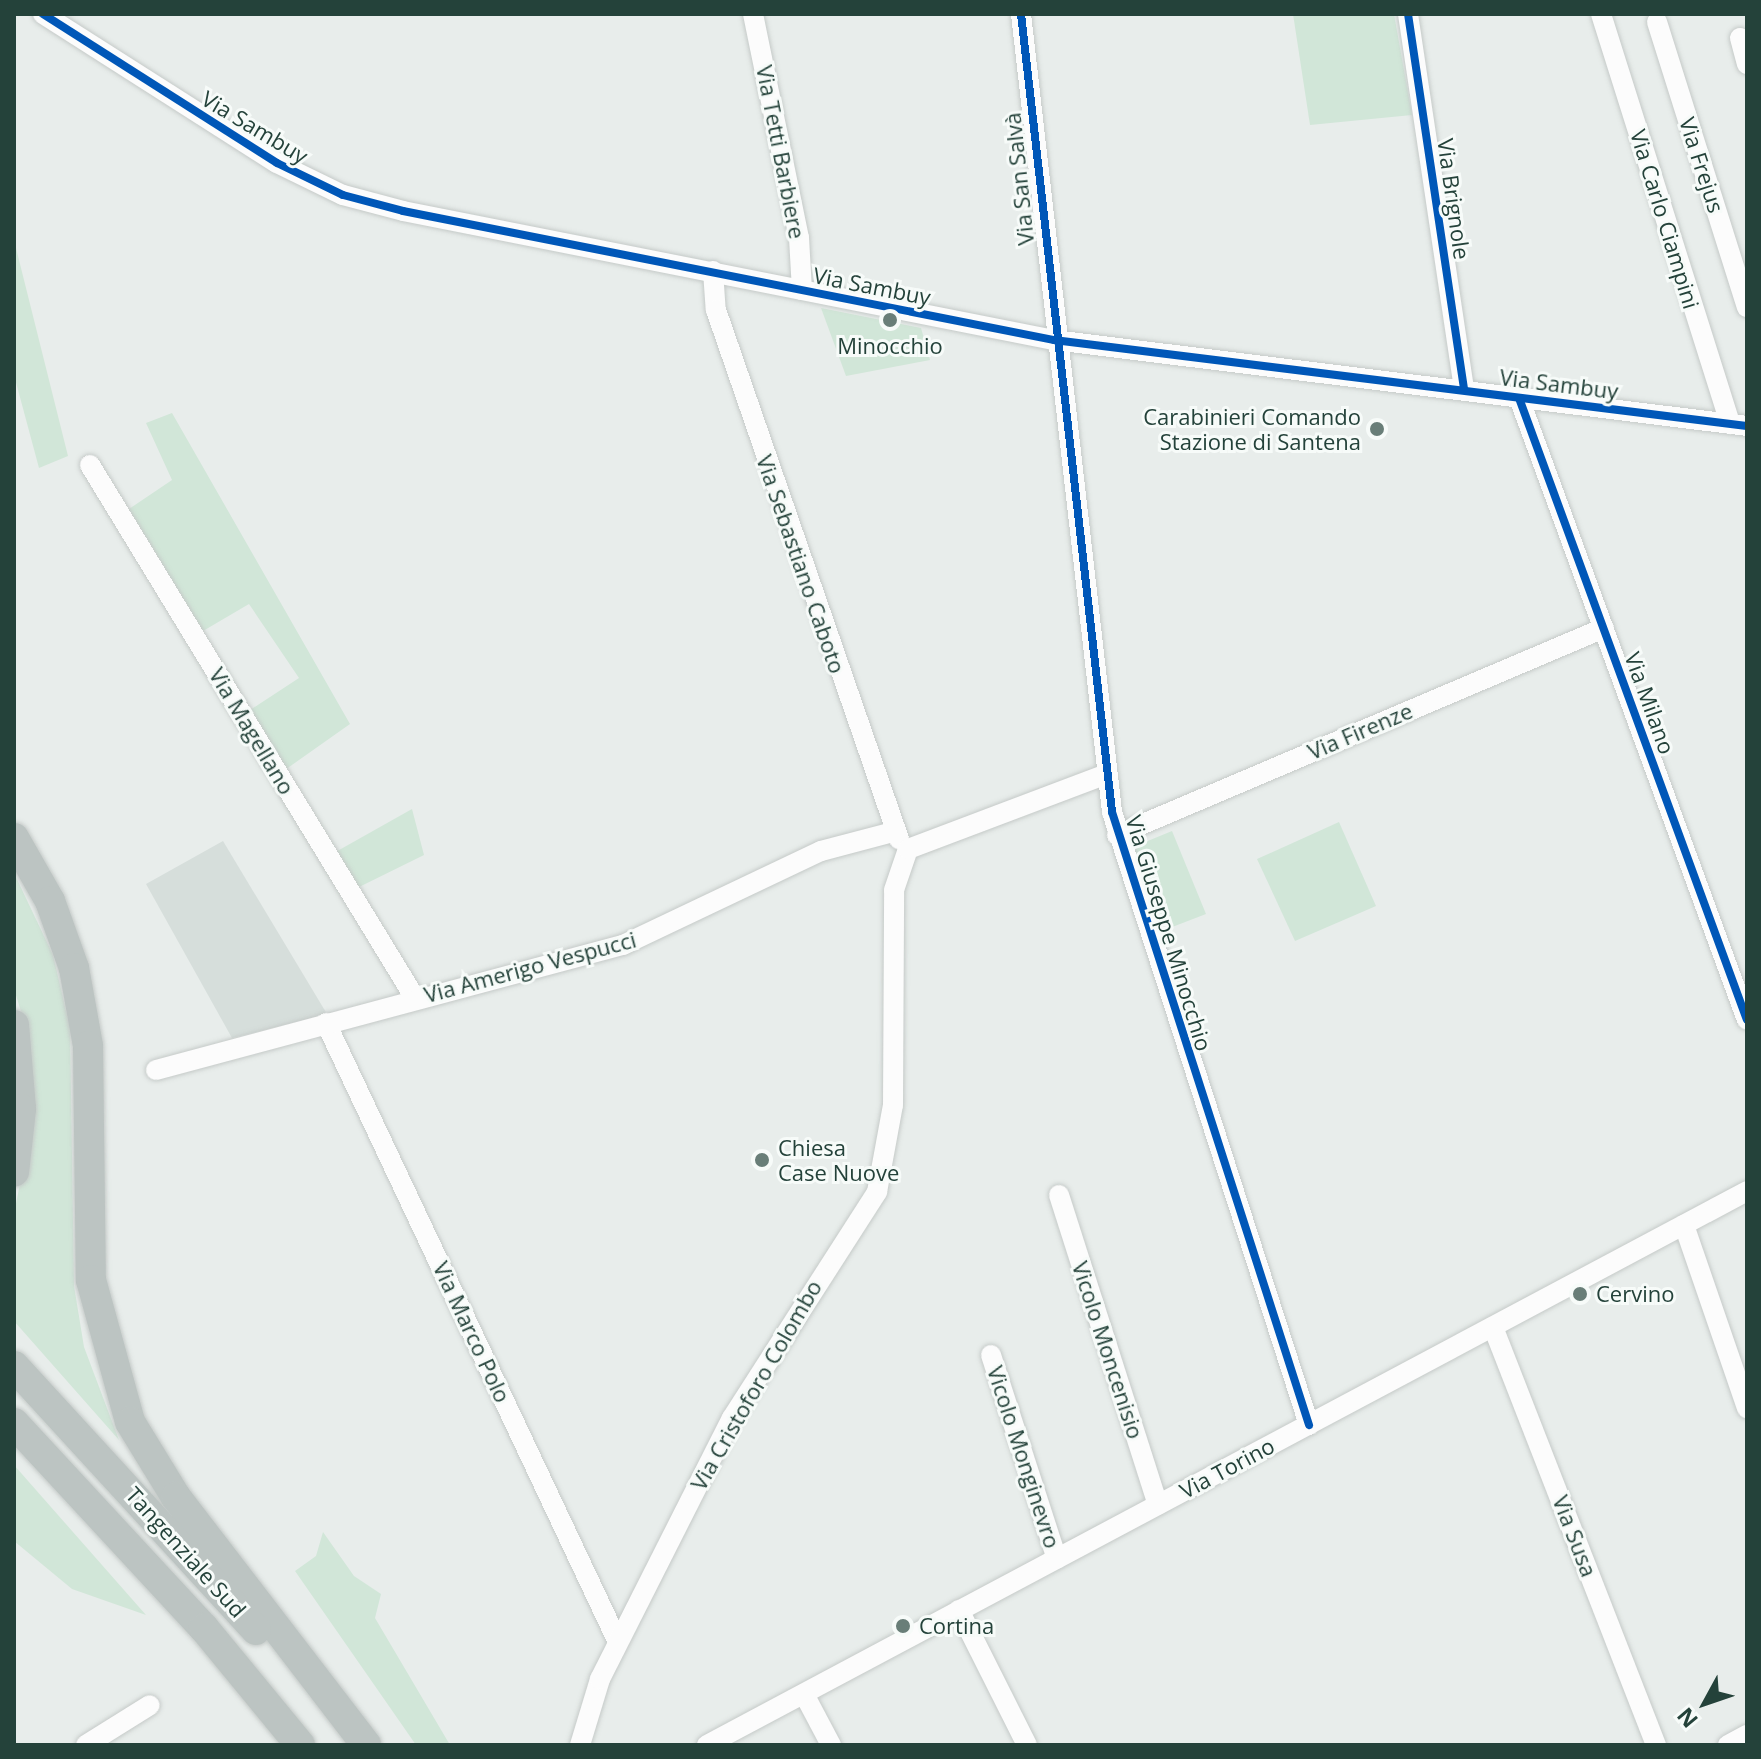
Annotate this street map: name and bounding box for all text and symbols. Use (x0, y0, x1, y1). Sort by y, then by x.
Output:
street label: Via Tetti Barbiere (751, 63, 811, 241)
street label: Via Sambuy (197, 85, 313, 169)
street label: Via San Salvà (999, 111, 1039, 247)
street label: Via Frejus (1674, 114, 1730, 216)
street label: Via Carlo Ciampini (1625, 126, 1705, 312)
street label: Via Brignole (1432, 137, 1476, 261)
street label: Via Sambuy (811, 262, 933, 310)
marker: Minocchio (881, 311, 899, 329)
place label: Minocchio (837, 333, 943, 359)
street label: Via Sambuy (1498, 364, 1620, 404)
place label: Carabinieri Comando Stazione di Santena (1143, 403, 1361, 454)
marker: Carabinieri Comando Stazione di Santena (1368, 420, 1386, 438)
street label: Via Sebastiano Caboto (751, 451, 851, 677)
street label: Via Milano (1619, 648, 1681, 758)
street label: Via Magellano (204, 663, 300, 799)
street label: Via Firenze (1304, 697, 1416, 765)
street label: Via Giuseppe Minocchio (1121, 812, 1217, 1054)
street label: Via Amerigo Vespucci (421, 926, 639, 1008)
place label: Chiesa Case Nuove (778, 1134, 899, 1186)
marker: Chiesa Case Nuove (753, 1151, 771, 1169)
street label: Via Marco Polo (428, 1257, 516, 1407)
street label: Vicolo Moncenisio (1067, 1258, 1149, 1442)
street label: Via Cristoforo Colombo (685, 1275, 827, 1495)
place label: Cervino (1596, 1281, 1674, 1307)
marker: Cervino (1571, 1285, 1589, 1303)
street label: Vicolo Monginevro (982, 1363, 1066, 1551)
street label: Via Torino (1175, 1432, 1279, 1504)
street label: Tangenziale Sud (121, 1481, 251, 1623)
street label: Via Susa (1547, 1492, 1603, 1580)
place label: Cortina (919, 1613, 994, 1639)
marker: Cortina (894, 1617, 912, 1635)
north arrow (1665, 1663, 1745, 1743)
text: N (1669, 1702, 1704, 1735)

